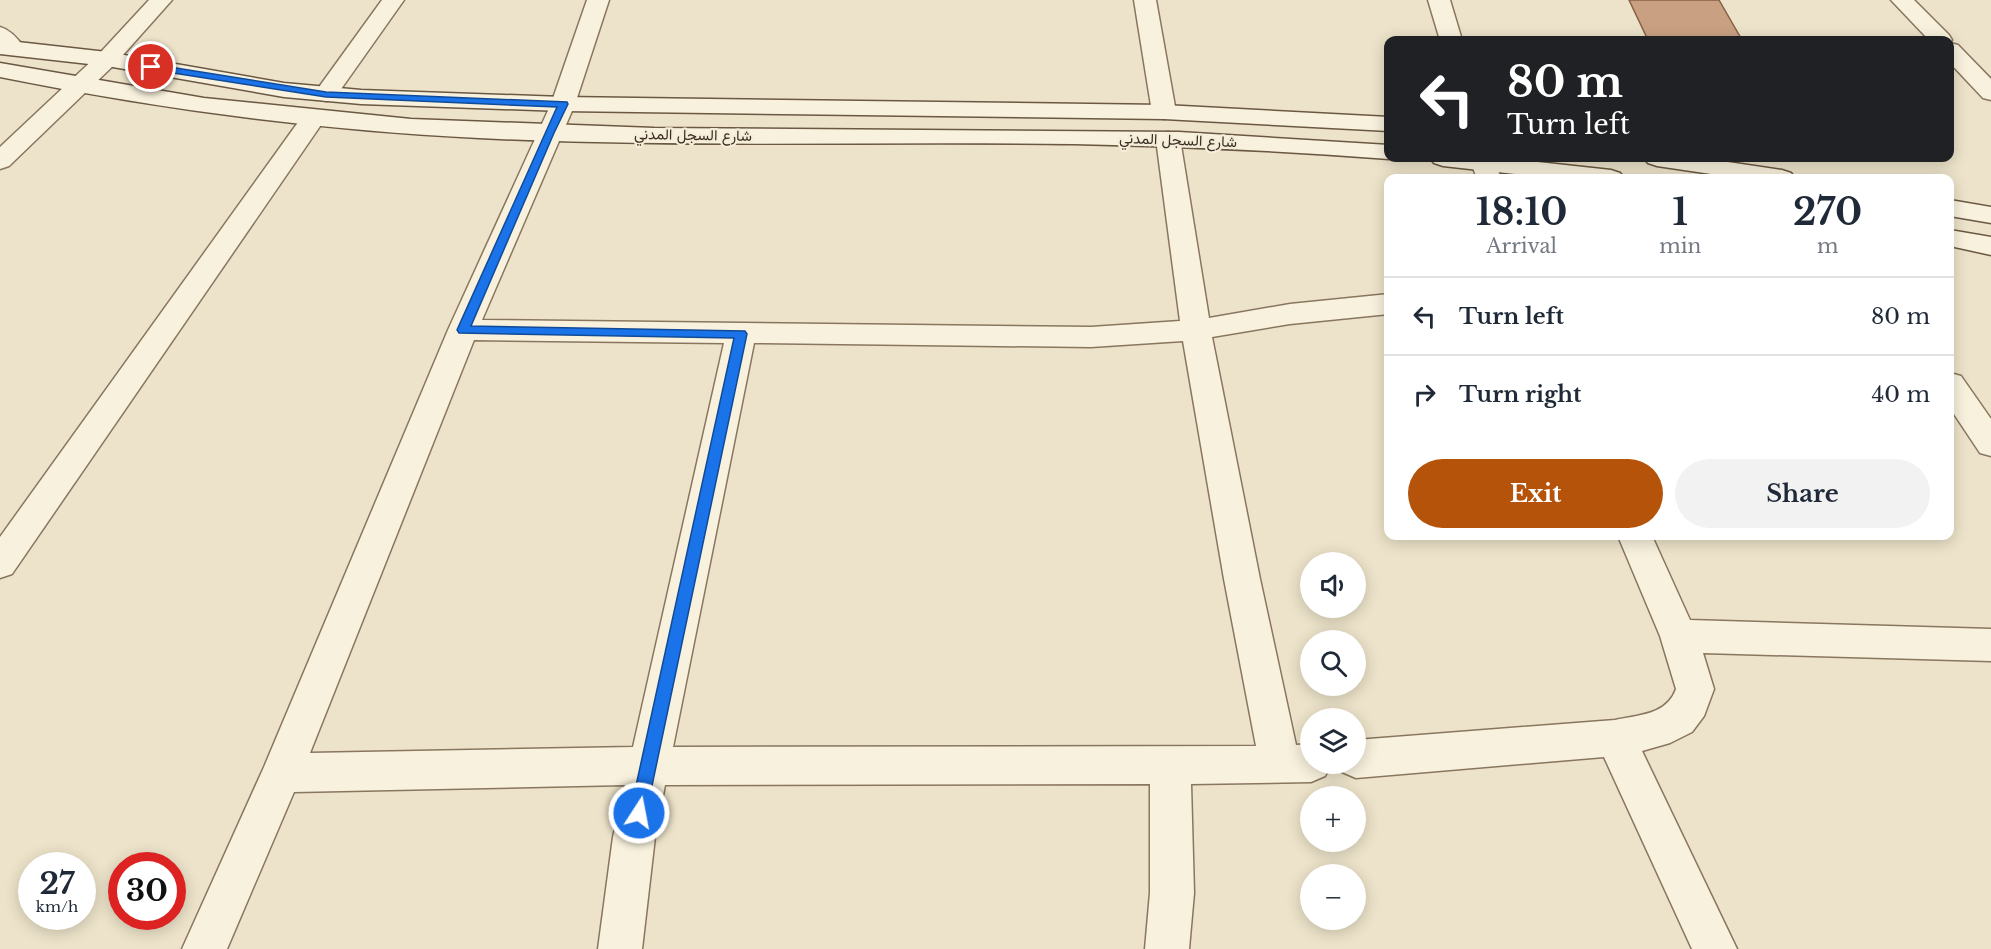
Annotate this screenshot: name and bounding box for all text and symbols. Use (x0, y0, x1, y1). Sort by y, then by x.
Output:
pin (125, 41, 176, 92)
icon: arrive (134, 50, 167, 83)
text: 80 m (1507, 56, 1623, 108)
icon: left (1408, 60, 1486, 138)
text: Turn left (1507, 108, 1630, 141)
street label: شارع السجل المدني (634, 124, 752, 149)
street label: شارع السجل المدني (1119, 128, 1237, 155)
text: 18:10 (1476, 190, 1567, 235)
text: 1 (1672, 190, 1688, 235)
text: 270 (1793, 190, 1862, 235)
text: Arrival (1486, 234, 1557, 258)
text: min (1659, 234, 1701, 258)
text: m (1817, 234, 1838, 258)
icon: left (1408, 300, 1441, 333)
text: Turn left (1459, 303, 1564, 330)
text: 80 m (1871, 303, 1930, 330)
icon: right (1408, 378, 1441, 411)
text: Turn right (1459, 381, 1581, 408)
text: 40 m (1872, 381, 1930, 408)
button: Exit (1408, 459, 1663, 528)
button: Share (1675, 459, 1930, 528)
map controls (1300, 552, 1366, 930)
button: sound (1300, 552, 1366, 618)
button: search (1300, 630, 1366, 696)
button: layers (1300, 708, 1366, 774)
position arrow (607, 781, 671, 845)
button: + (1300, 786, 1366, 852)
speed limit sign: 30 (108, 852, 186, 930)
button: − (1300, 864, 1366, 930)
text: 27 (39, 865, 75, 902)
text: km/h (36, 897, 78, 916)

